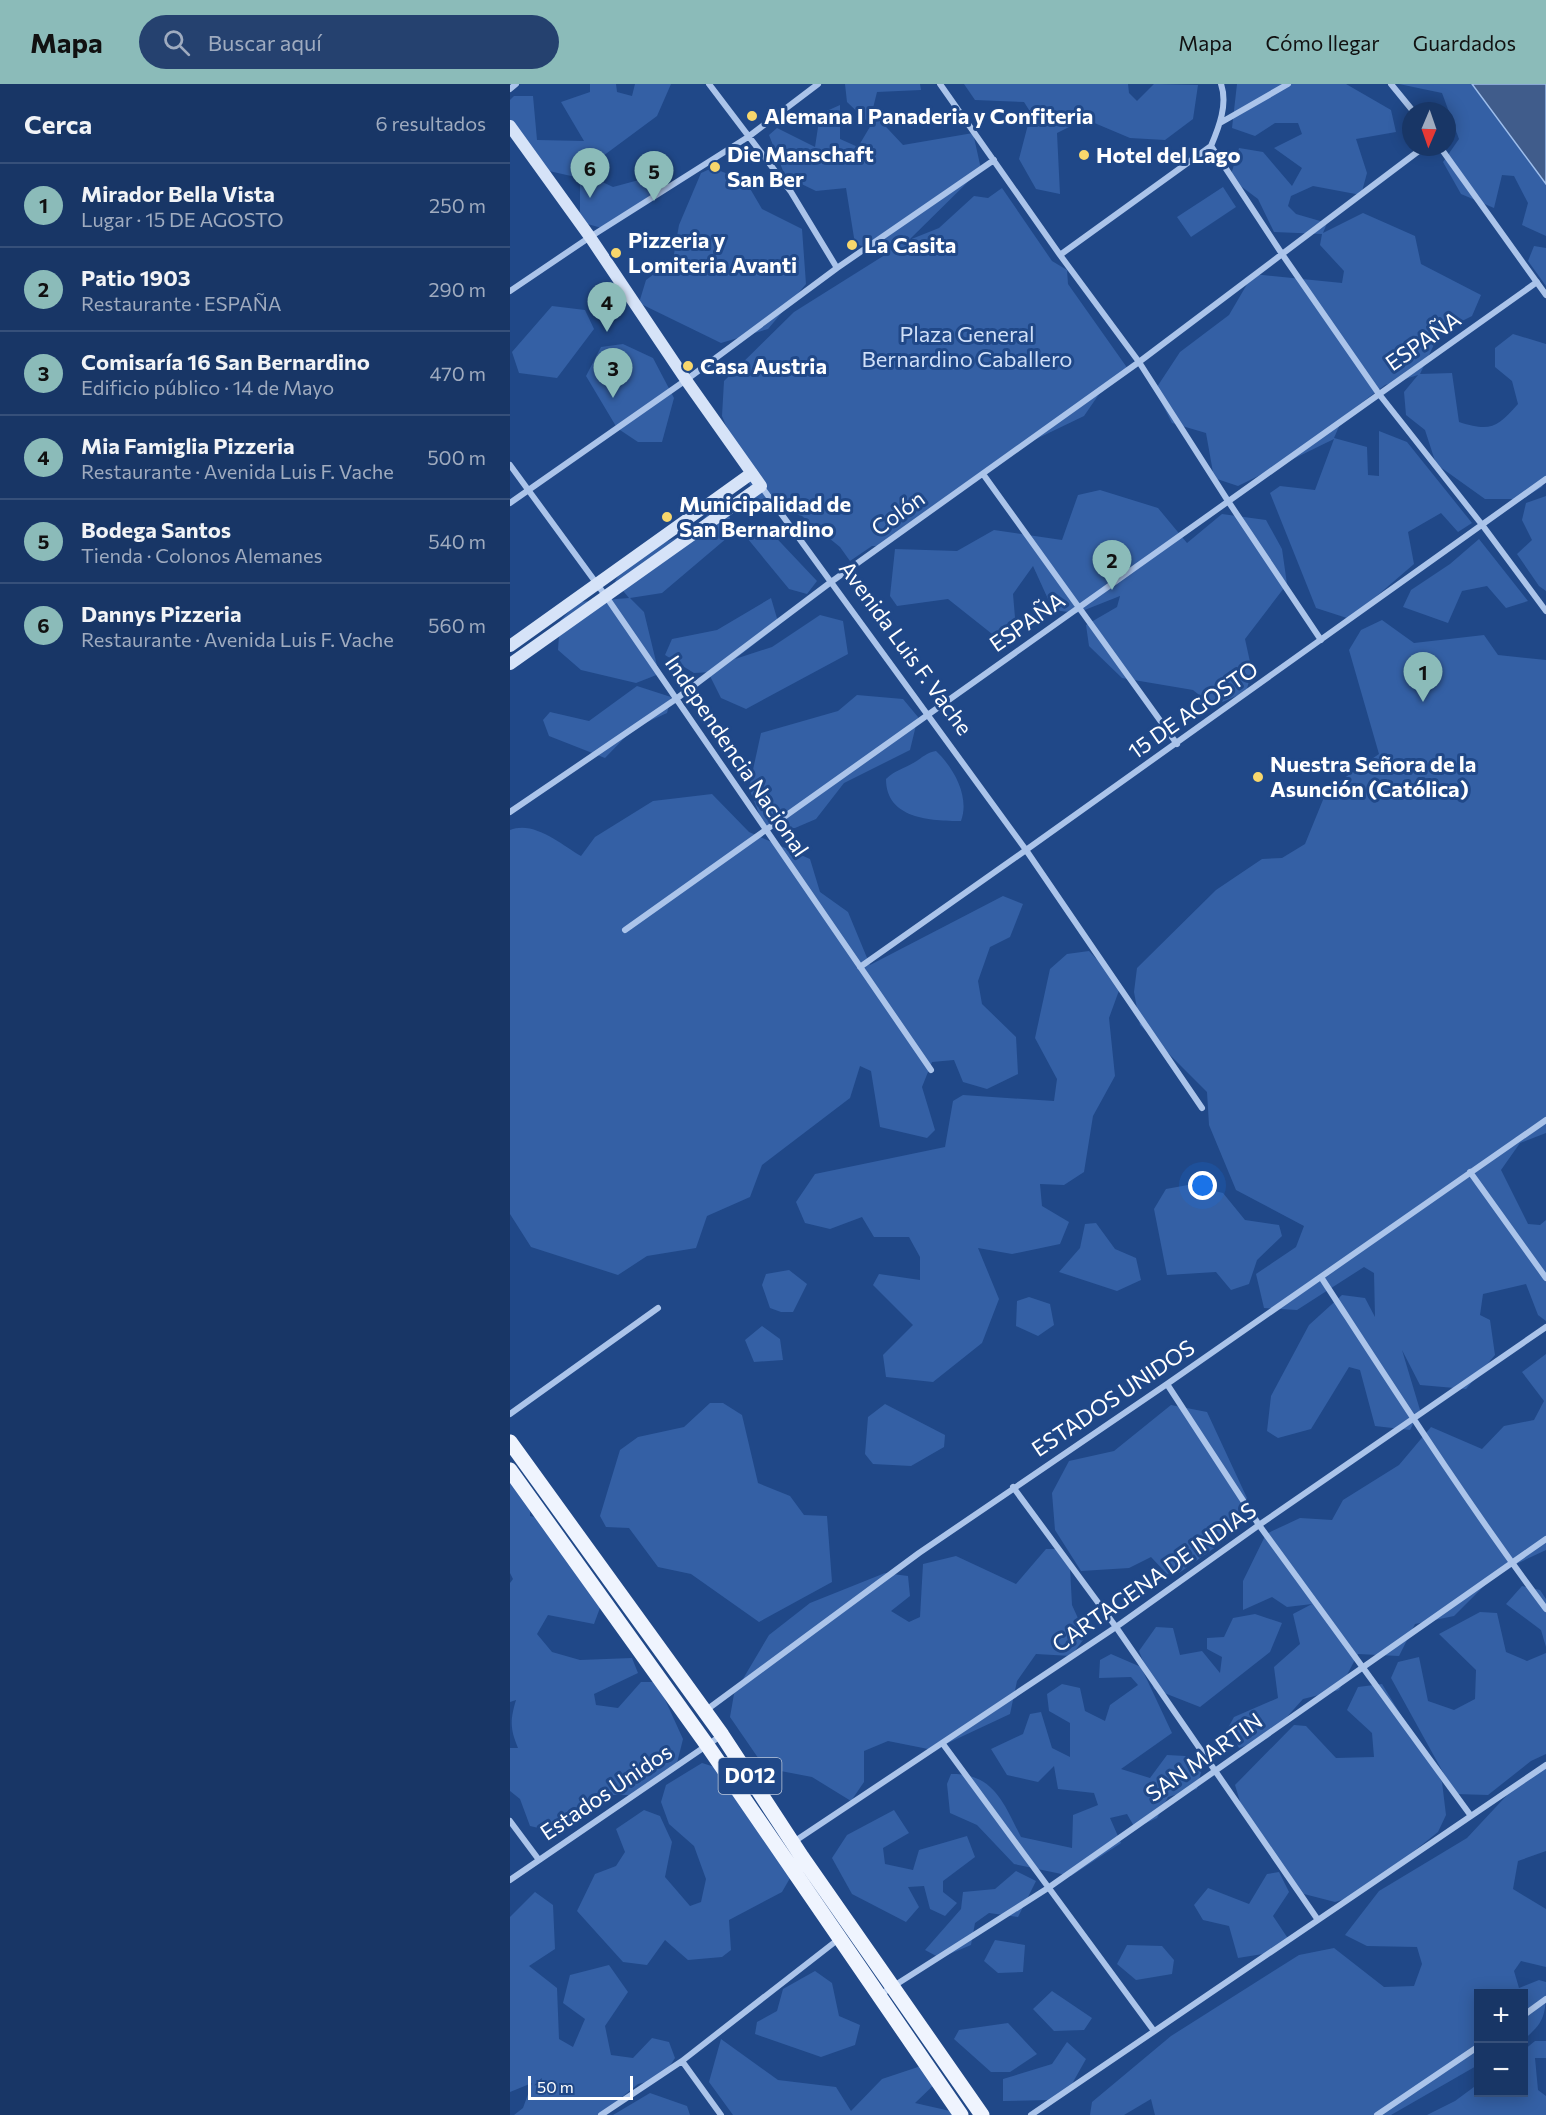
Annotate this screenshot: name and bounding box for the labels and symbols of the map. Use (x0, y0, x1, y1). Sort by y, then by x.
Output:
place label: Alemana I Panaderia y Confiteria (764, 102, 1093, 129)
north arrow (1402, 102, 1456, 156)
marker: Alemana I Panaderia y Confiteria (745, 109, 759, 123)
place label: Die Manschaft San Ber (727, 140, 874, 192)
place label: Hotel del Lago (1096, 141, 1241, 168)
pin: 6 (570, 148, 610, 198)
marker: Hotel del Lago (1077, 148, 1091, 162)
pin: 5 (634, 152, 674, 201)
marker: Die Manschaft San Ber (708, 160, 722, 174)
place label: Pizzeria y Lomiteria Avanti (628, 226, 797, 278)
place label: La Casita (864, 231, 956, 258)
marker: La Casita (845, 238, 859, 252)
marker: Pizzeria y Lomiteria Avanti (609, 246, 623, 260)
pin: 4 (588, 282, 626, 332)
street label: ESPAÑA (1380, 305, 1466, 376)
park label: Plaza General Bernardino Caballero (862, 320, 1072, 372)
pin: 3 (594, 348, 632, 398)
place label: Casa Austria (700, 352, 827, 379)
marker: Casa Austria (681, 359, 695, 373)
street label: Colón (866, 484, 930, 541)
place label: Municipalidad de San Bernardino (679, 490, 851, 542)
marker: Municipalidad de San Bernardino (660, 510, 674, 524)
pin: 2 (1092, 540, 1132, 590)
street label: Avenida Luis F. Vache (834, 555, 979, 740)
street label: ESPAÑA (984, 586, 1070, 657)
street label: Independencia Nacional (660, 650, 815, 861)
pin: 1 (1404, 652, 1442, 702)
street label: 15 DE AGOSTO (1123, 655, 1263, 764)
place label: Nuestra Señora de la Asunción (Católica) (1270, 750, 1476, 802)
marker: Nuestra Señora de la Asunción (Católica) (1251, 770, 1265, 784)
your location (1188, 1171, 1217, 1200)
street label: ESTADOS UNIDOS (1026, 1333, 1199, 1462)
street label: CARTAGENA DE INDIAS (1046, 1496, 1261, 1657)
street label: SAN MARTIN (1140, 1706, 1267, 1807)
street label: Estados Unidos (535, 1738, 677, 1846)
road number: D012 (718, 1758, 782, 1794)
scale bar (528, 2073, 633, 2100)

